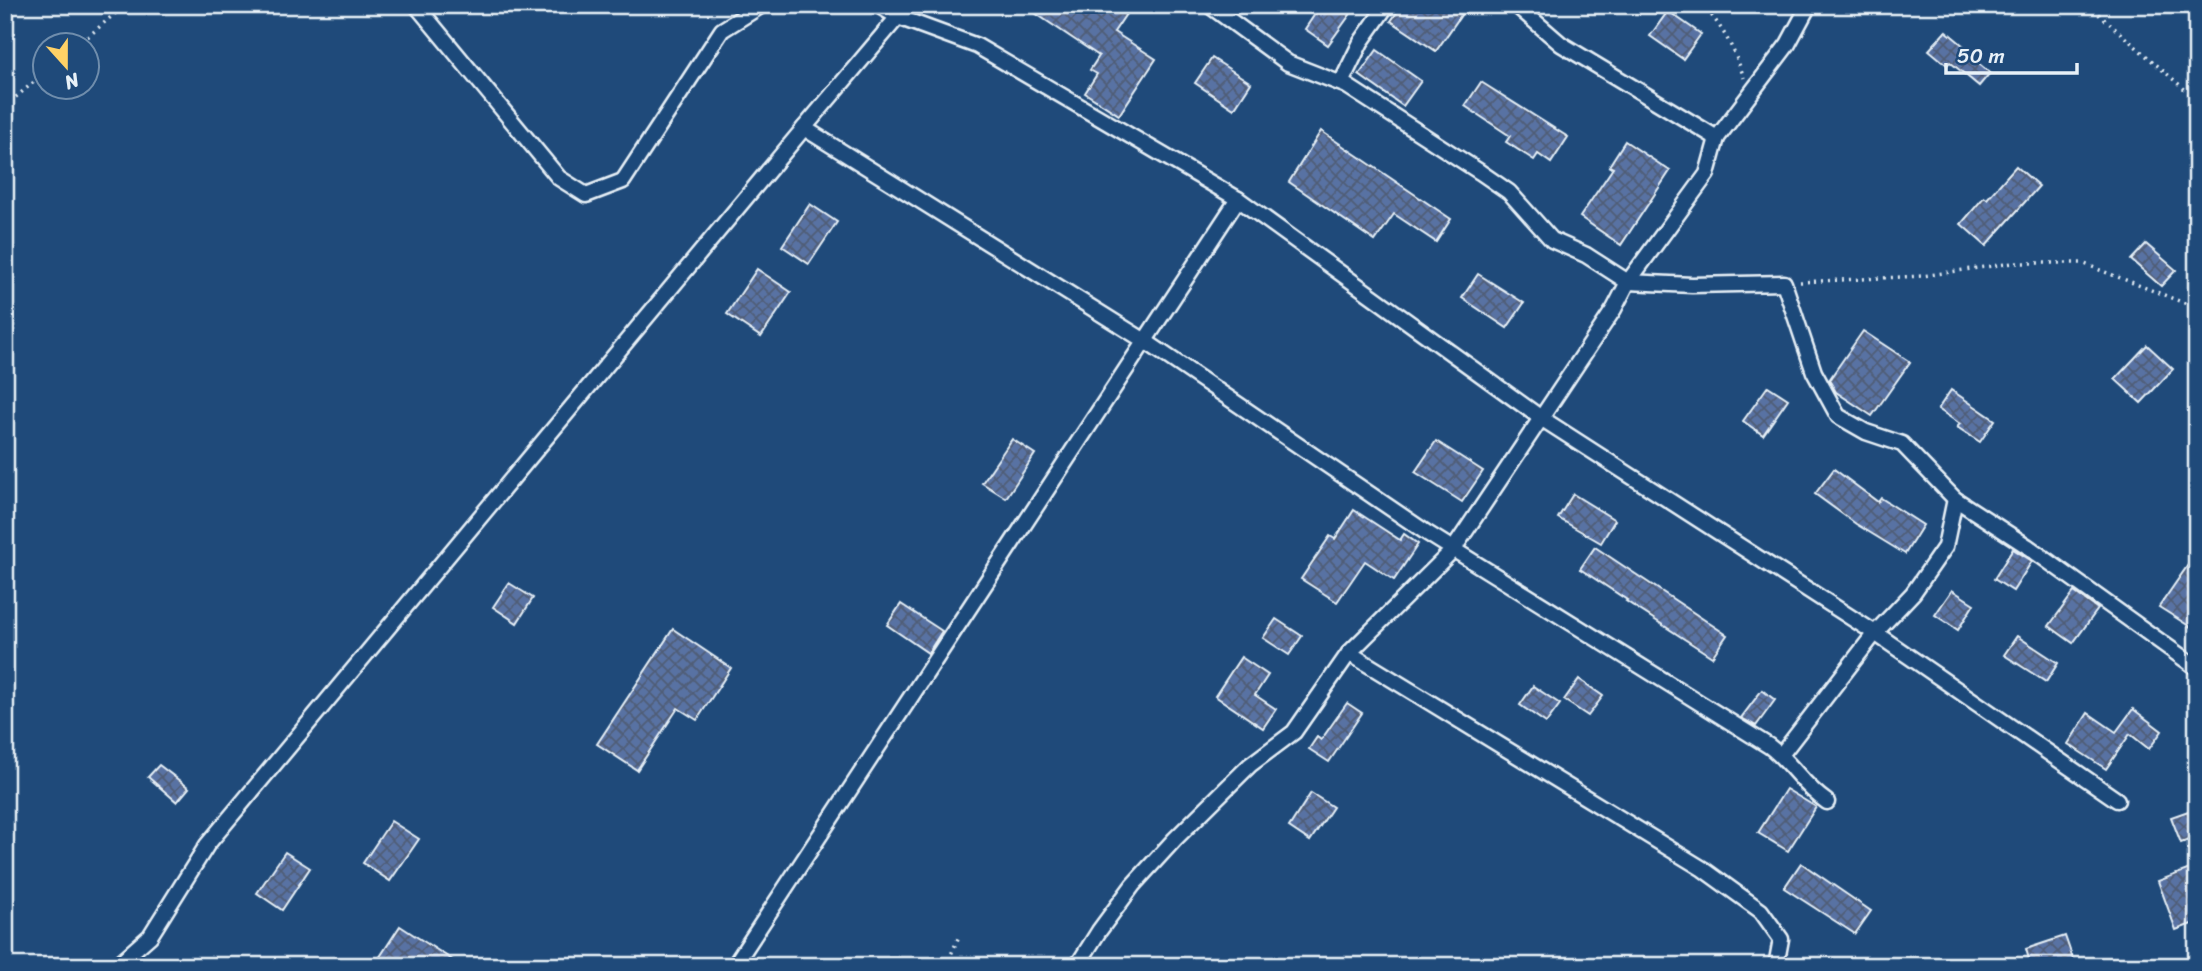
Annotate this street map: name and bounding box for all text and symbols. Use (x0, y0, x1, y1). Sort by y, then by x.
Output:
north arrow (32, 32, 102, 102)
scale bar (1946, 32, 2078, 76)
text: 50 m (1957, 37, 2005, 75)
text: N (59, 63, 85, 99)

